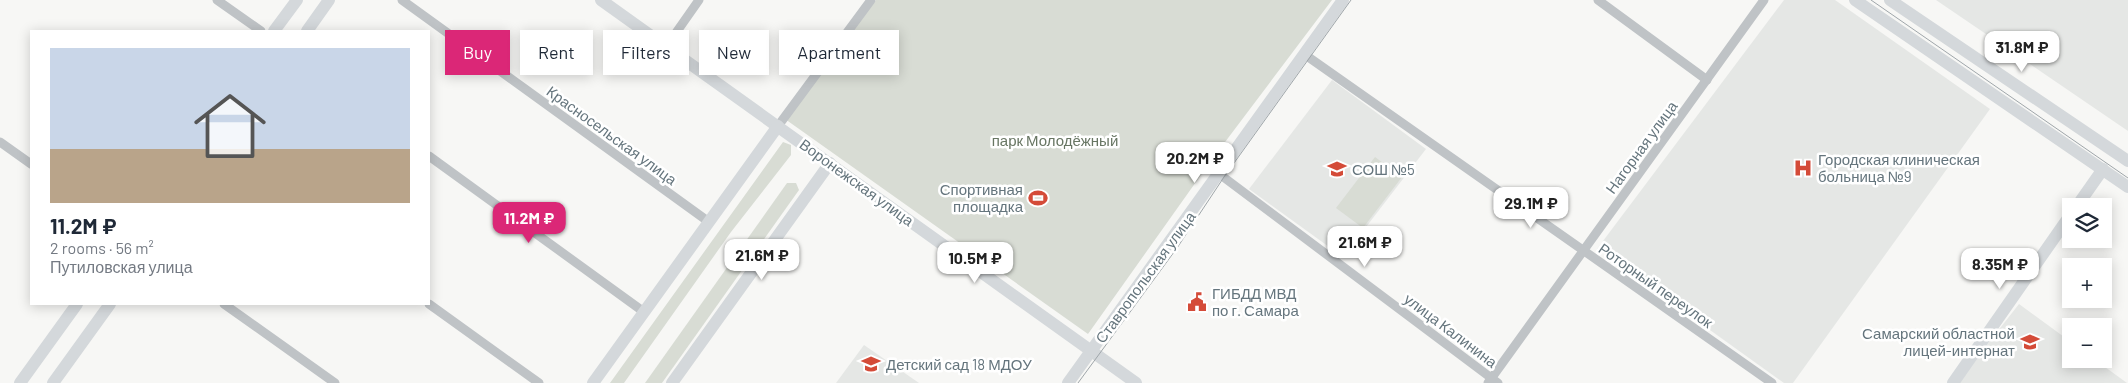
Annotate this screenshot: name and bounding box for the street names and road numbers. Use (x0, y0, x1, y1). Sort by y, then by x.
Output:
street label: Красносельская улица (543, 82, 681, 189)
street label: Нагорная улица (1601, 97, 1681, 197)
street label: Воронежская улица (796, 135, 918, 230)
street label: Ставропольская улица (1091, 207, 1199, 346)
street label: Роторный переулок (1595, 239, 1717, 331)
street label: улица Калинина (1401, 289, 1502, 371)

